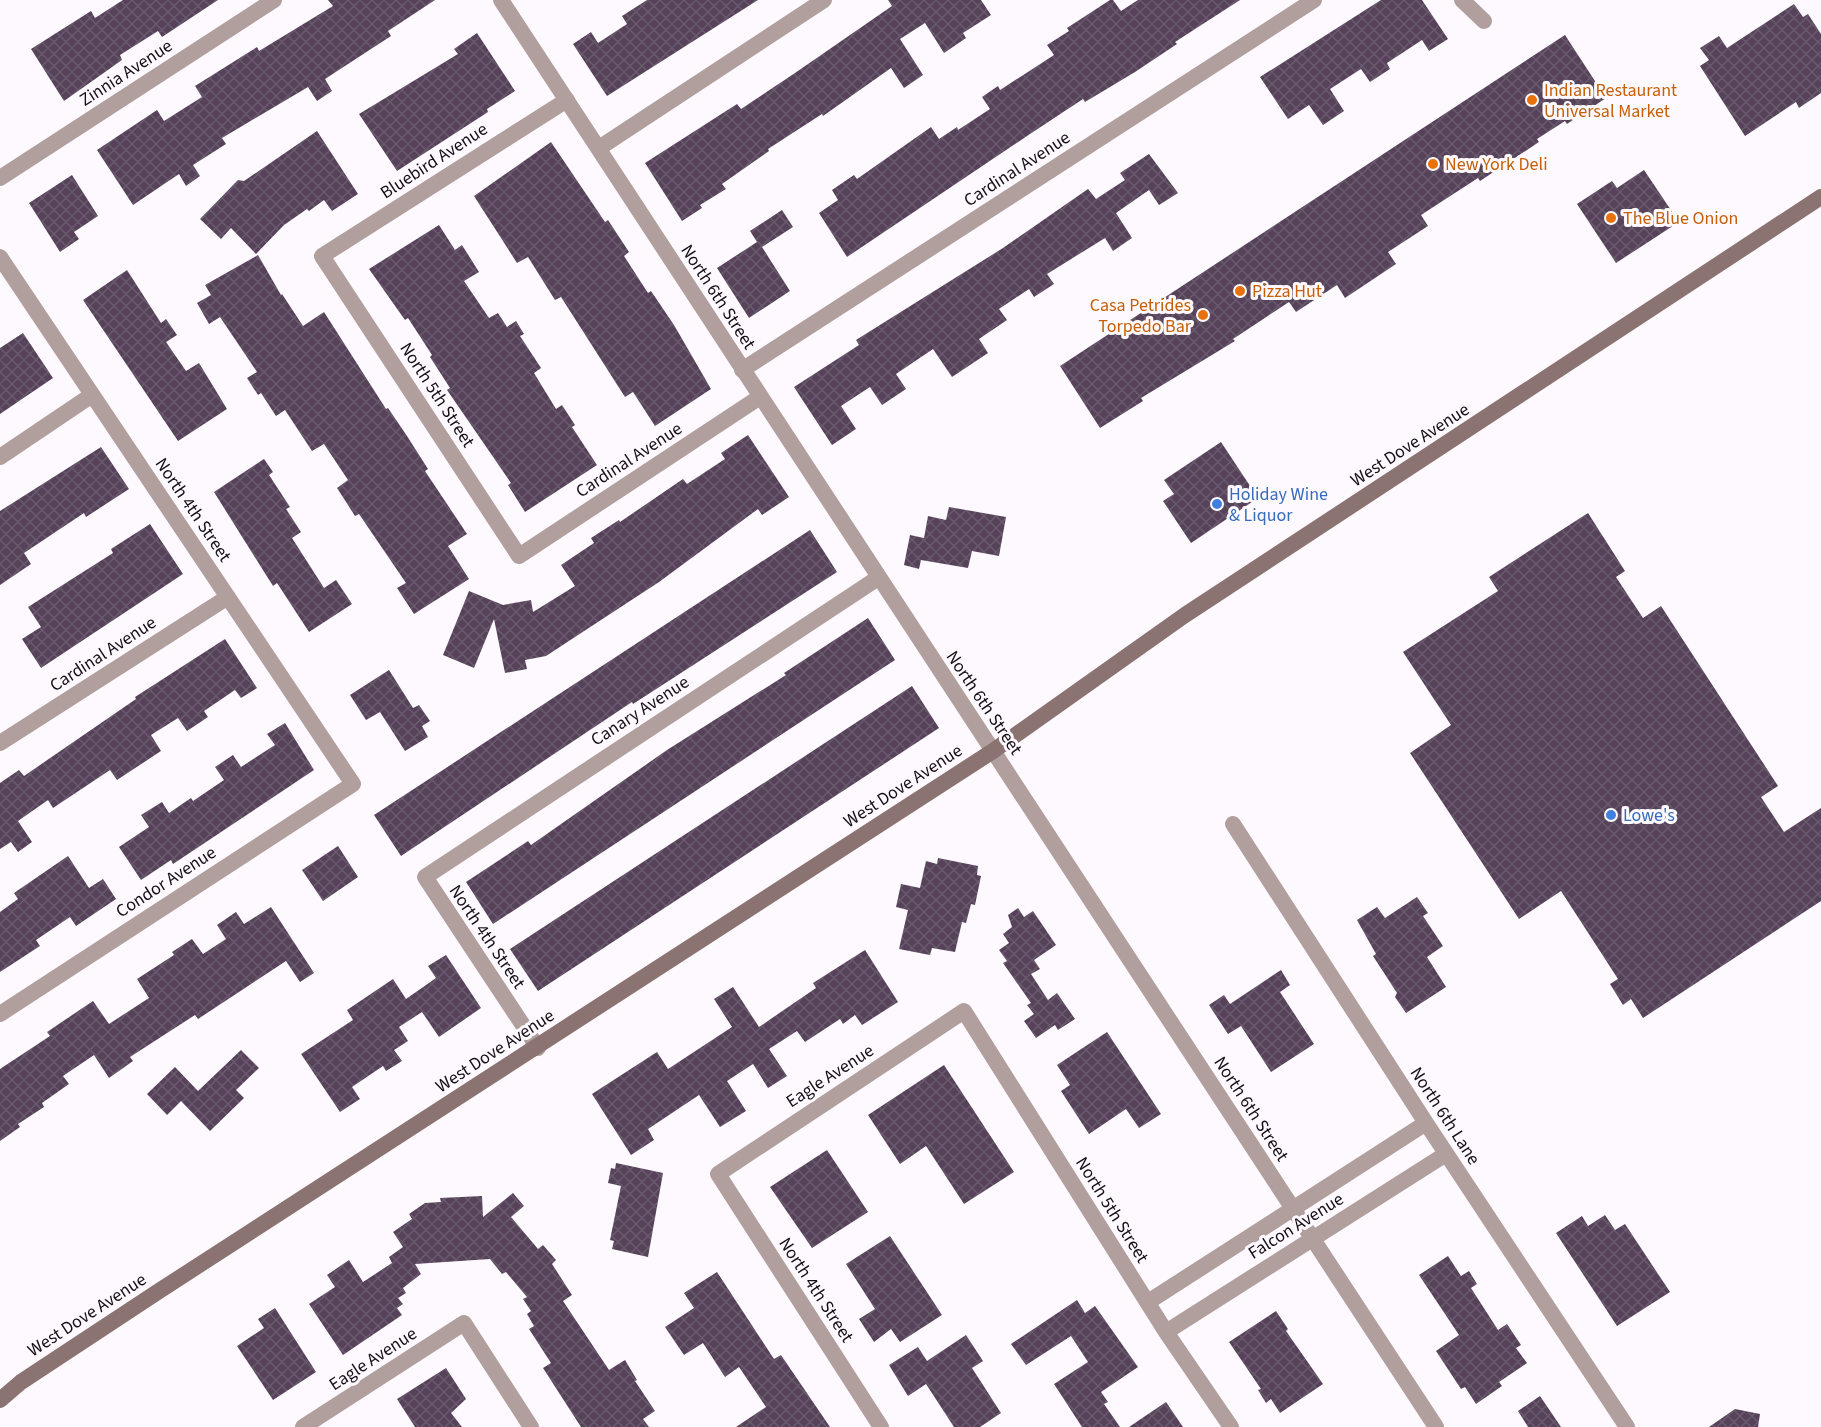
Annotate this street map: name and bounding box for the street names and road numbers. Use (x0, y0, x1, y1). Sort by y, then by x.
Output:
street label: Zinnia Avenue (75, 34, 177, 112)
street label: Bluebird Avenue (375, 117, 493, 205)
street label: Cardinal Avenue (959, 125, 1075, 213)
street label: North 6th Street (675, 240, 761, 354)
street label: North 5th Street (394, 338, 480, 452)
street label: West Dove Avenue (1346, 397, 1474, 493)
street label: Cardinal Avenue (571, 416, 687, 504)
street label: North 4th Street (149, 453, 237, 567)
street label: Cardinal Avenue (45, 610, 161, 698)
street label: North 6th Street (940, 646, 1028, 760)
street label: Canary Avenue (586, 670, 694, 752)
street label: West Dove Avenue (839, 738, 967, 834)
street label: Condor Avenue (111, 840, 221, 924)
street label: North 4th Street (443, 880, 531, 994)
street label: West Dove Avenue (431, 1003, 559, 1099)
street label: Eagle Avenue (781, 1038, 879, 1114)
street label: North 6th Street (1208, 1052, 1294, 1166)
street label: North 6th Lane (1404, 1062, 1486, 1170)
street label: North 5th Street (1069, 1152, 1155, 1268)
street label: Falcon Avenue (1243, 1187, 1349, 1265)
street label: North 4th Street (773, 1233, 859, 1347)
street label: West Dove Avenue (23, 1267, 151, 1363)
street label: Eagle Avenue (324, 1321, 422, 1397)

